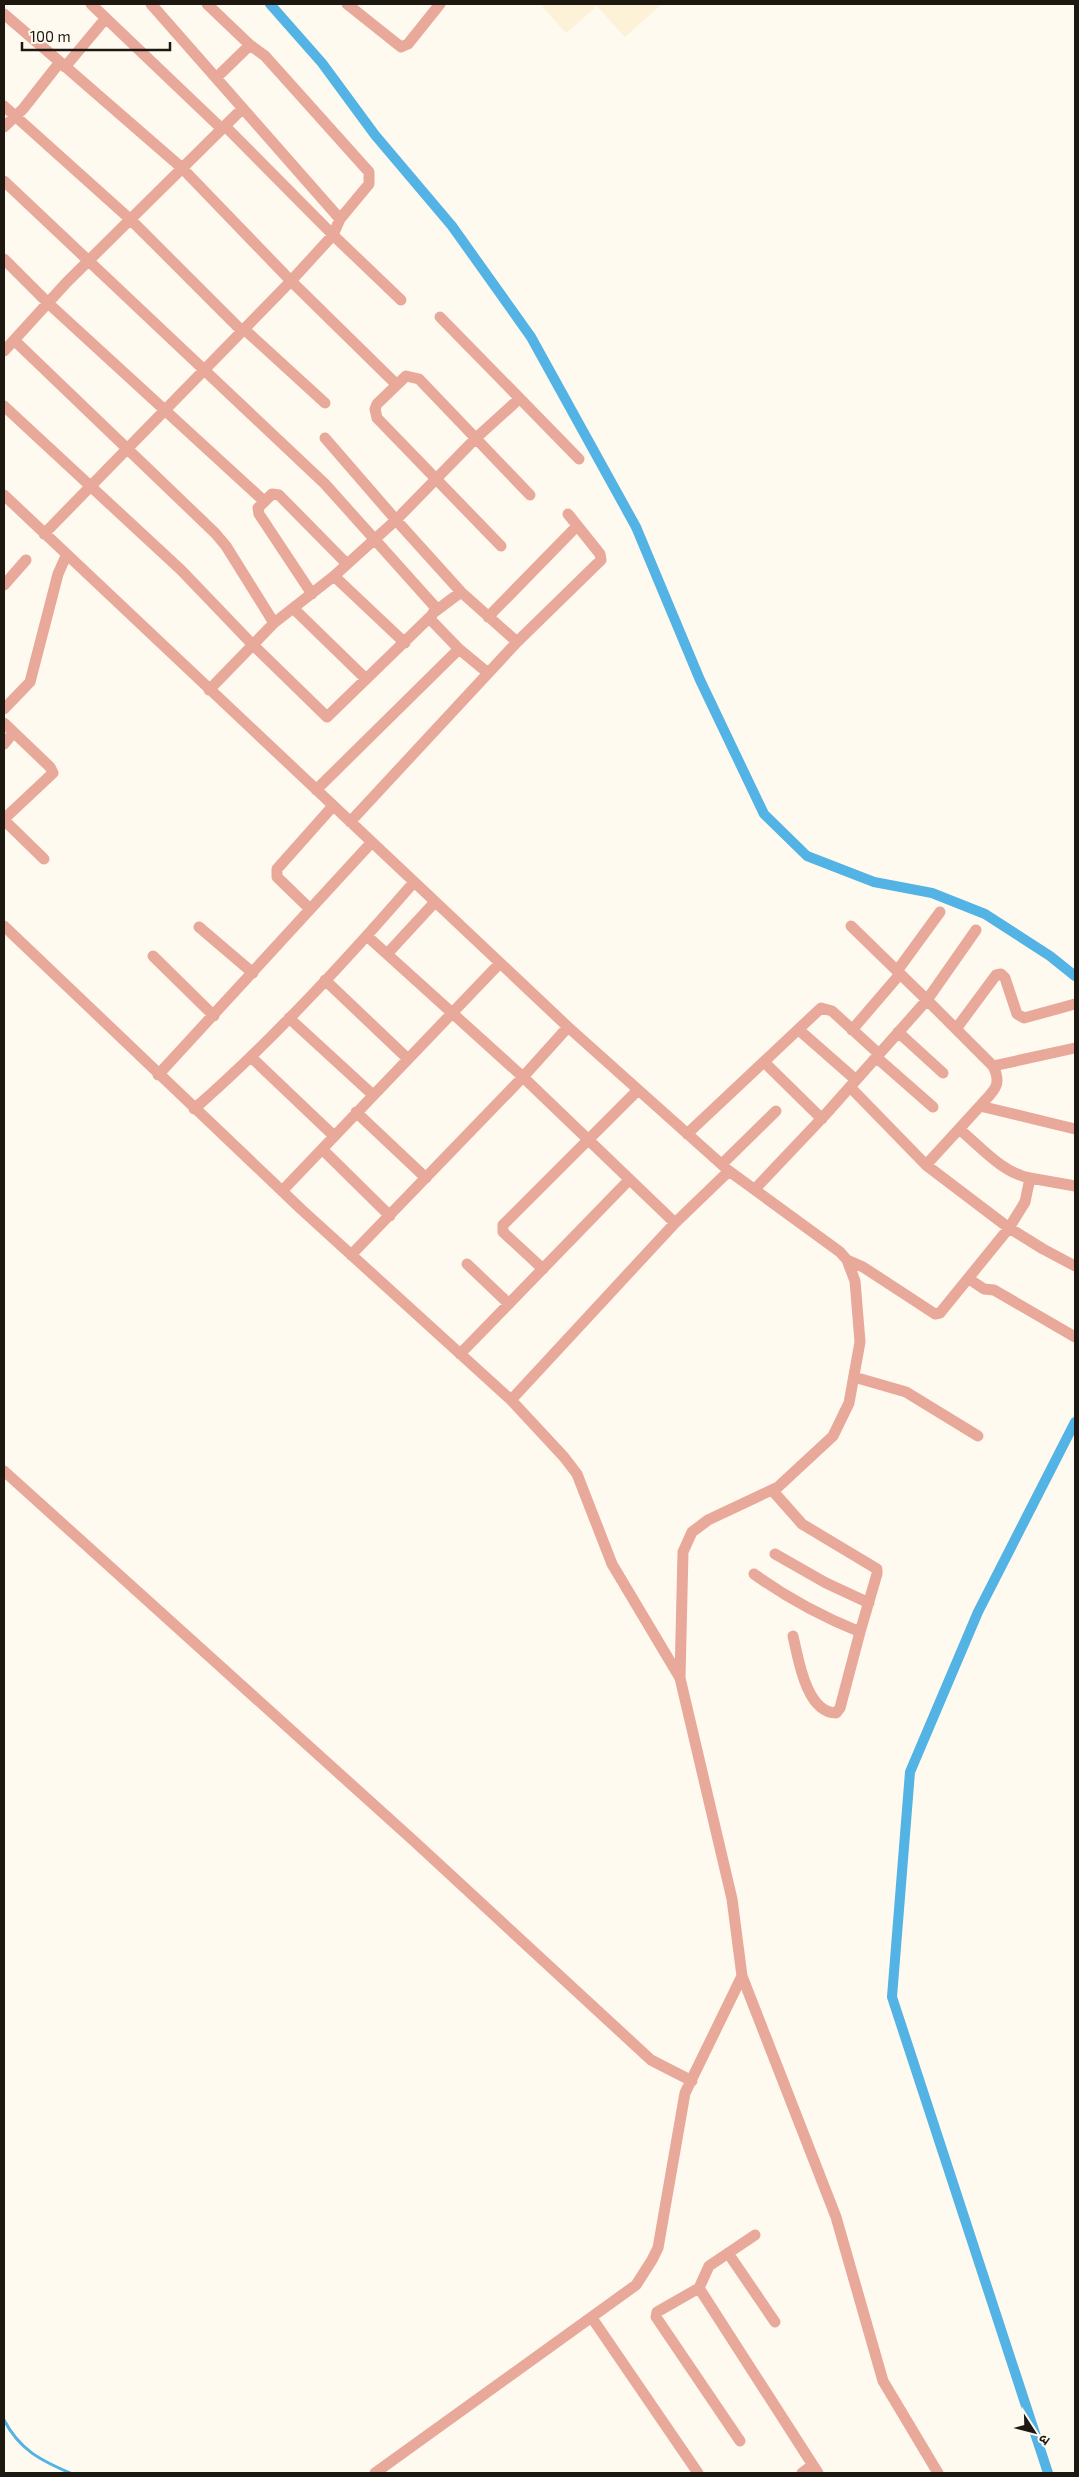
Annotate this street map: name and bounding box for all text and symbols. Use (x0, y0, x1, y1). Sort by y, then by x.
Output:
scale bar (22, 20, 170, 52)
text: 100 m (30, 27, 71, 45)
north arrow (1009, 2407, 1059, 2457)
text: उ (1035, 2432, 1054, 2449)

